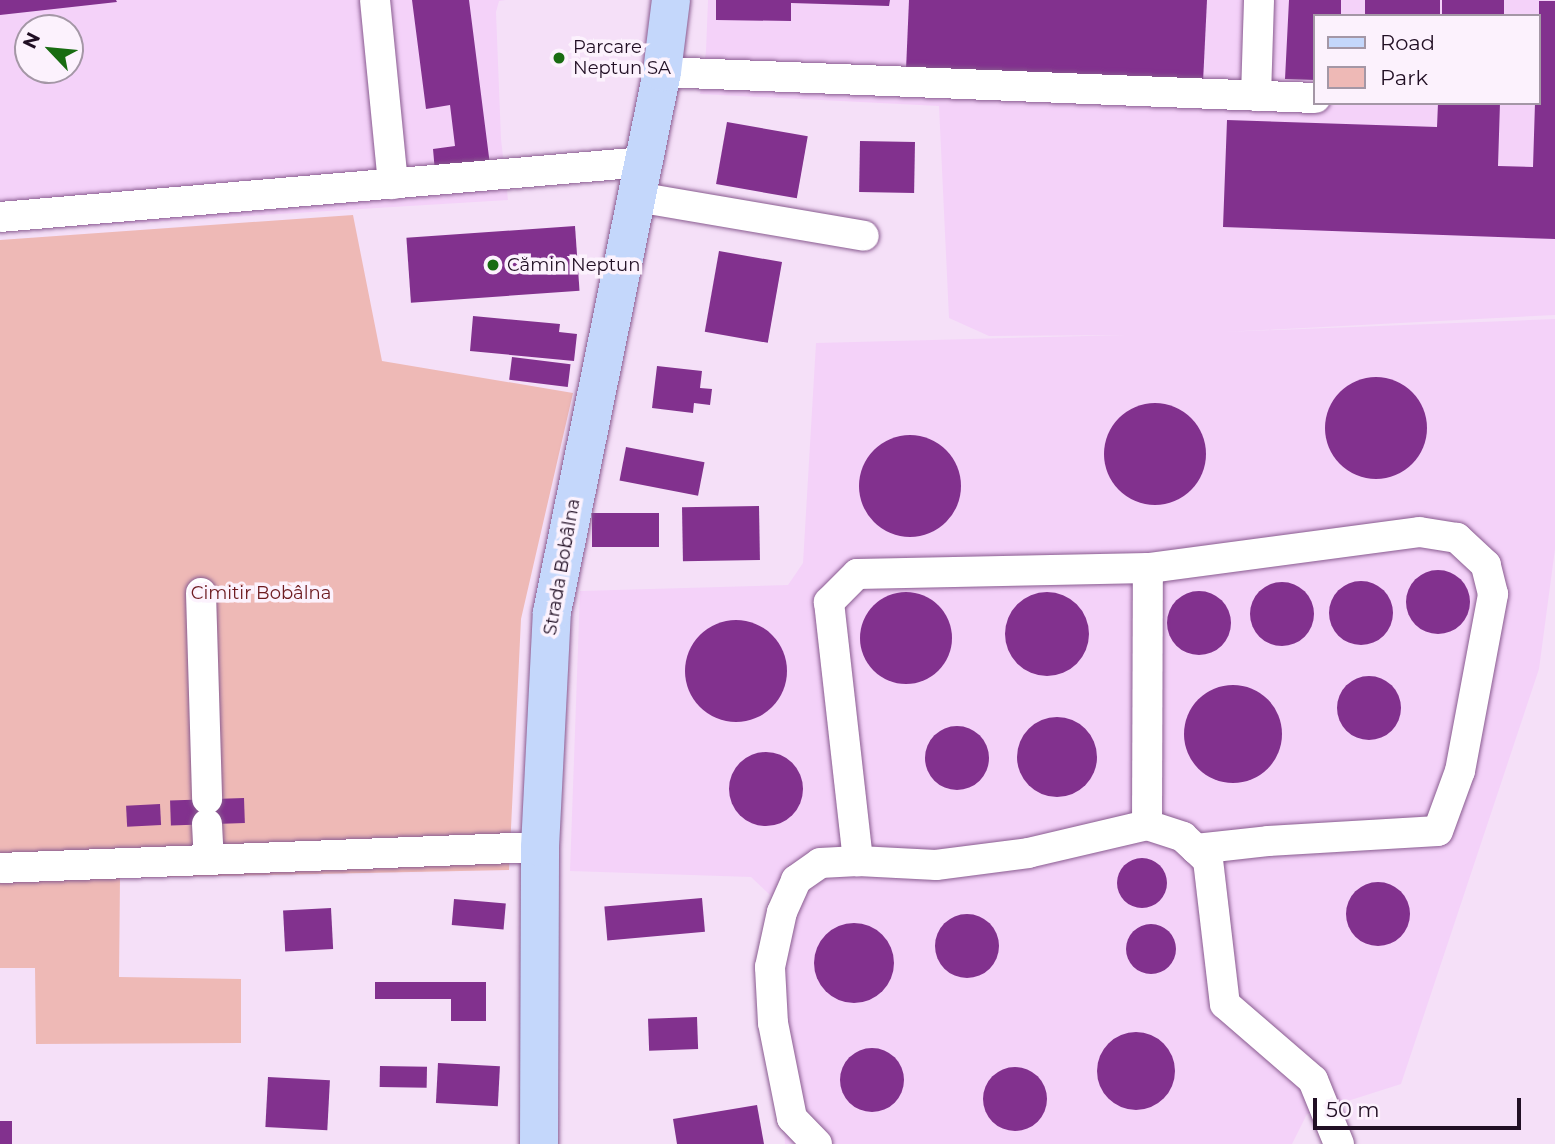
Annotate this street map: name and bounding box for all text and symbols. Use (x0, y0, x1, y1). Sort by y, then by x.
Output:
north arrow (14, 14, 84, 84)
legend (1314, 14, 1541, 105)
text: N (18, 29, 45, 52)
text: Road (1380, 30, 1435, 55)
place label: Parcare Neptun SA (573, 37, 671, 80)
marker: Parcare Neptun SA (551, 50, 567, 66)
text: Park (1380, 65, 1428, 90)
place label: Cămin Neptun (507, 254, 640, 276)
marker: Cămin Neptun (485, 257, 501, 273)
street label: Strada Bobâlna (539, 497, 585, 637)
park label: Cimitir Bobâlna (191, 582, 331, 604)
scale bar (1317, 1084, 1525, 1128)
text: 50 m (1326, 1097, 1380, 1122)

